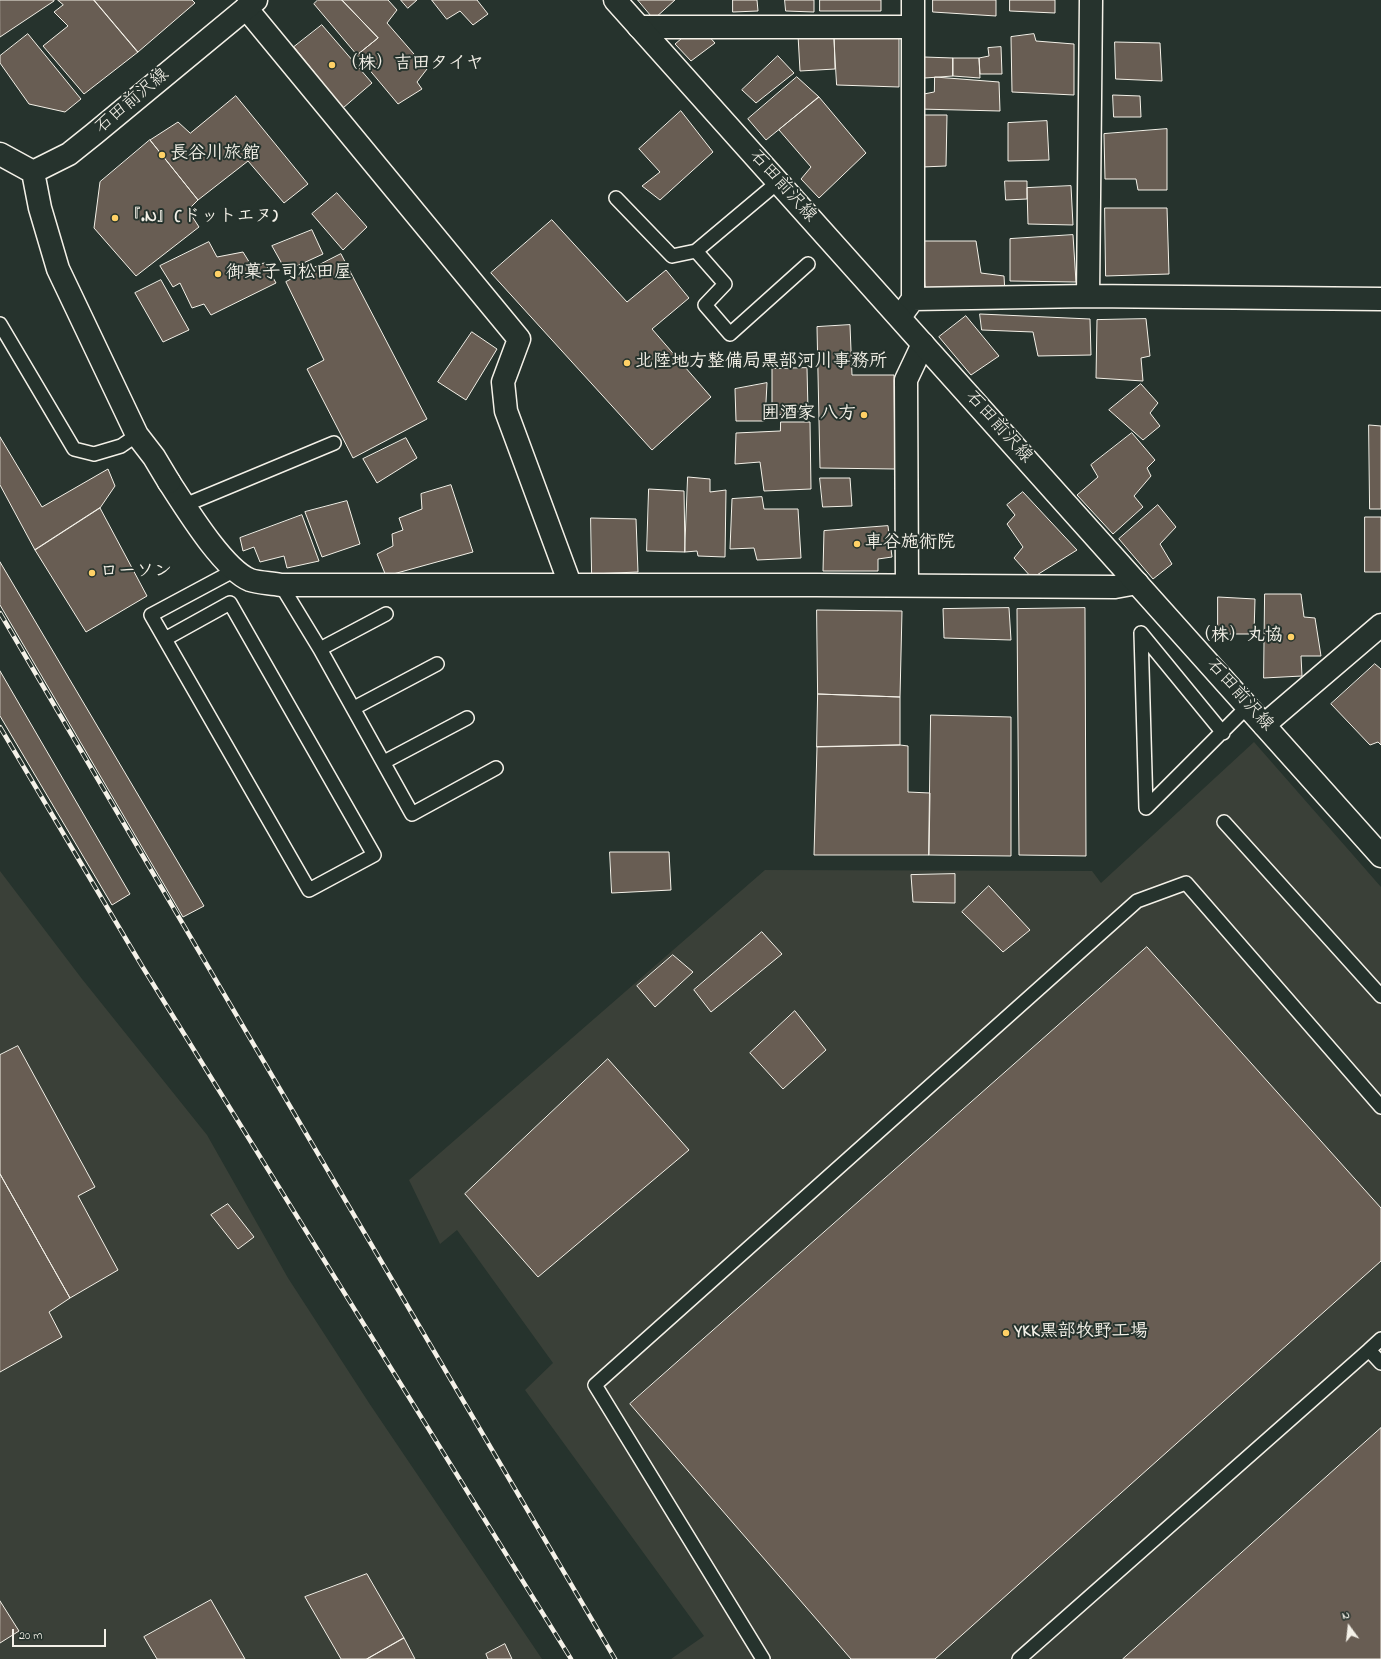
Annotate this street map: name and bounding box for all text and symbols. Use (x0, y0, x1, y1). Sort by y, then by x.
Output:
place label: （株）吉田タイヤ (340, 54, 484, 76)
marker: （株）吉田タイヤ (327, 60, 337, 70)
street label: 石田前沢線 (92, 65, 174, 139)
place label: 長谷川旅館 (170, 144, 260, 166)
street label: 石田前沢線 (744, 146, 820, 228)
marker: 長谷川旅館 (157, 150, 167, 160)
place label: 『.N』(ドットエヌ) (123, 207, 278, 229)
marker: 『.N』(ドットエヌ) (110, 213, 120, 223)
place label: 御菓子司松田屋 (226, 263, 352, 285)
marker: 御菓子司松田屋 (213, 269, 223, 279)
place label: 北陸地方整備局黒部河川事務所 (635, 352, 887, 374)
marker: 北陸地方整備局黒部河川事務所 (622, 358, 632, 368)
street label: 石田前沢線 (960, 387, 1036, 469)
place label: 囲酒家 八方 (762, 404, 856, 426)
marker: 囲酒家 八方 (859, 410, 869, 420)
place label: 車谷施術院 (865, 533, 955, 555)
marker: 車谷施術院 (852, 539, 862, 549)
place label: ローソン (100, 562, 172, 584)
marker: ローソン (87, 568, 97, 578)
place label: （株）丸協 (1193, 626, 1283, 648)
marker: （株）丸協 (1286, 632, 1296, 642)
street label: 石田前沢線 (1201, 655, 1277, 737)
place label: YKK黒部牧野工場 (1014, 1322, 1148, 1344)
marker: YKK黒部牧野工場 (1001, 1328, 1011, 1338)
north arrow (1329, 1607, 1369, 1647)
text: N (1340, 1607, 1352, 1624)
scale bar (14, 1621, 108, 1647)
text: 20 m (19, 1627, 42, 1645)

